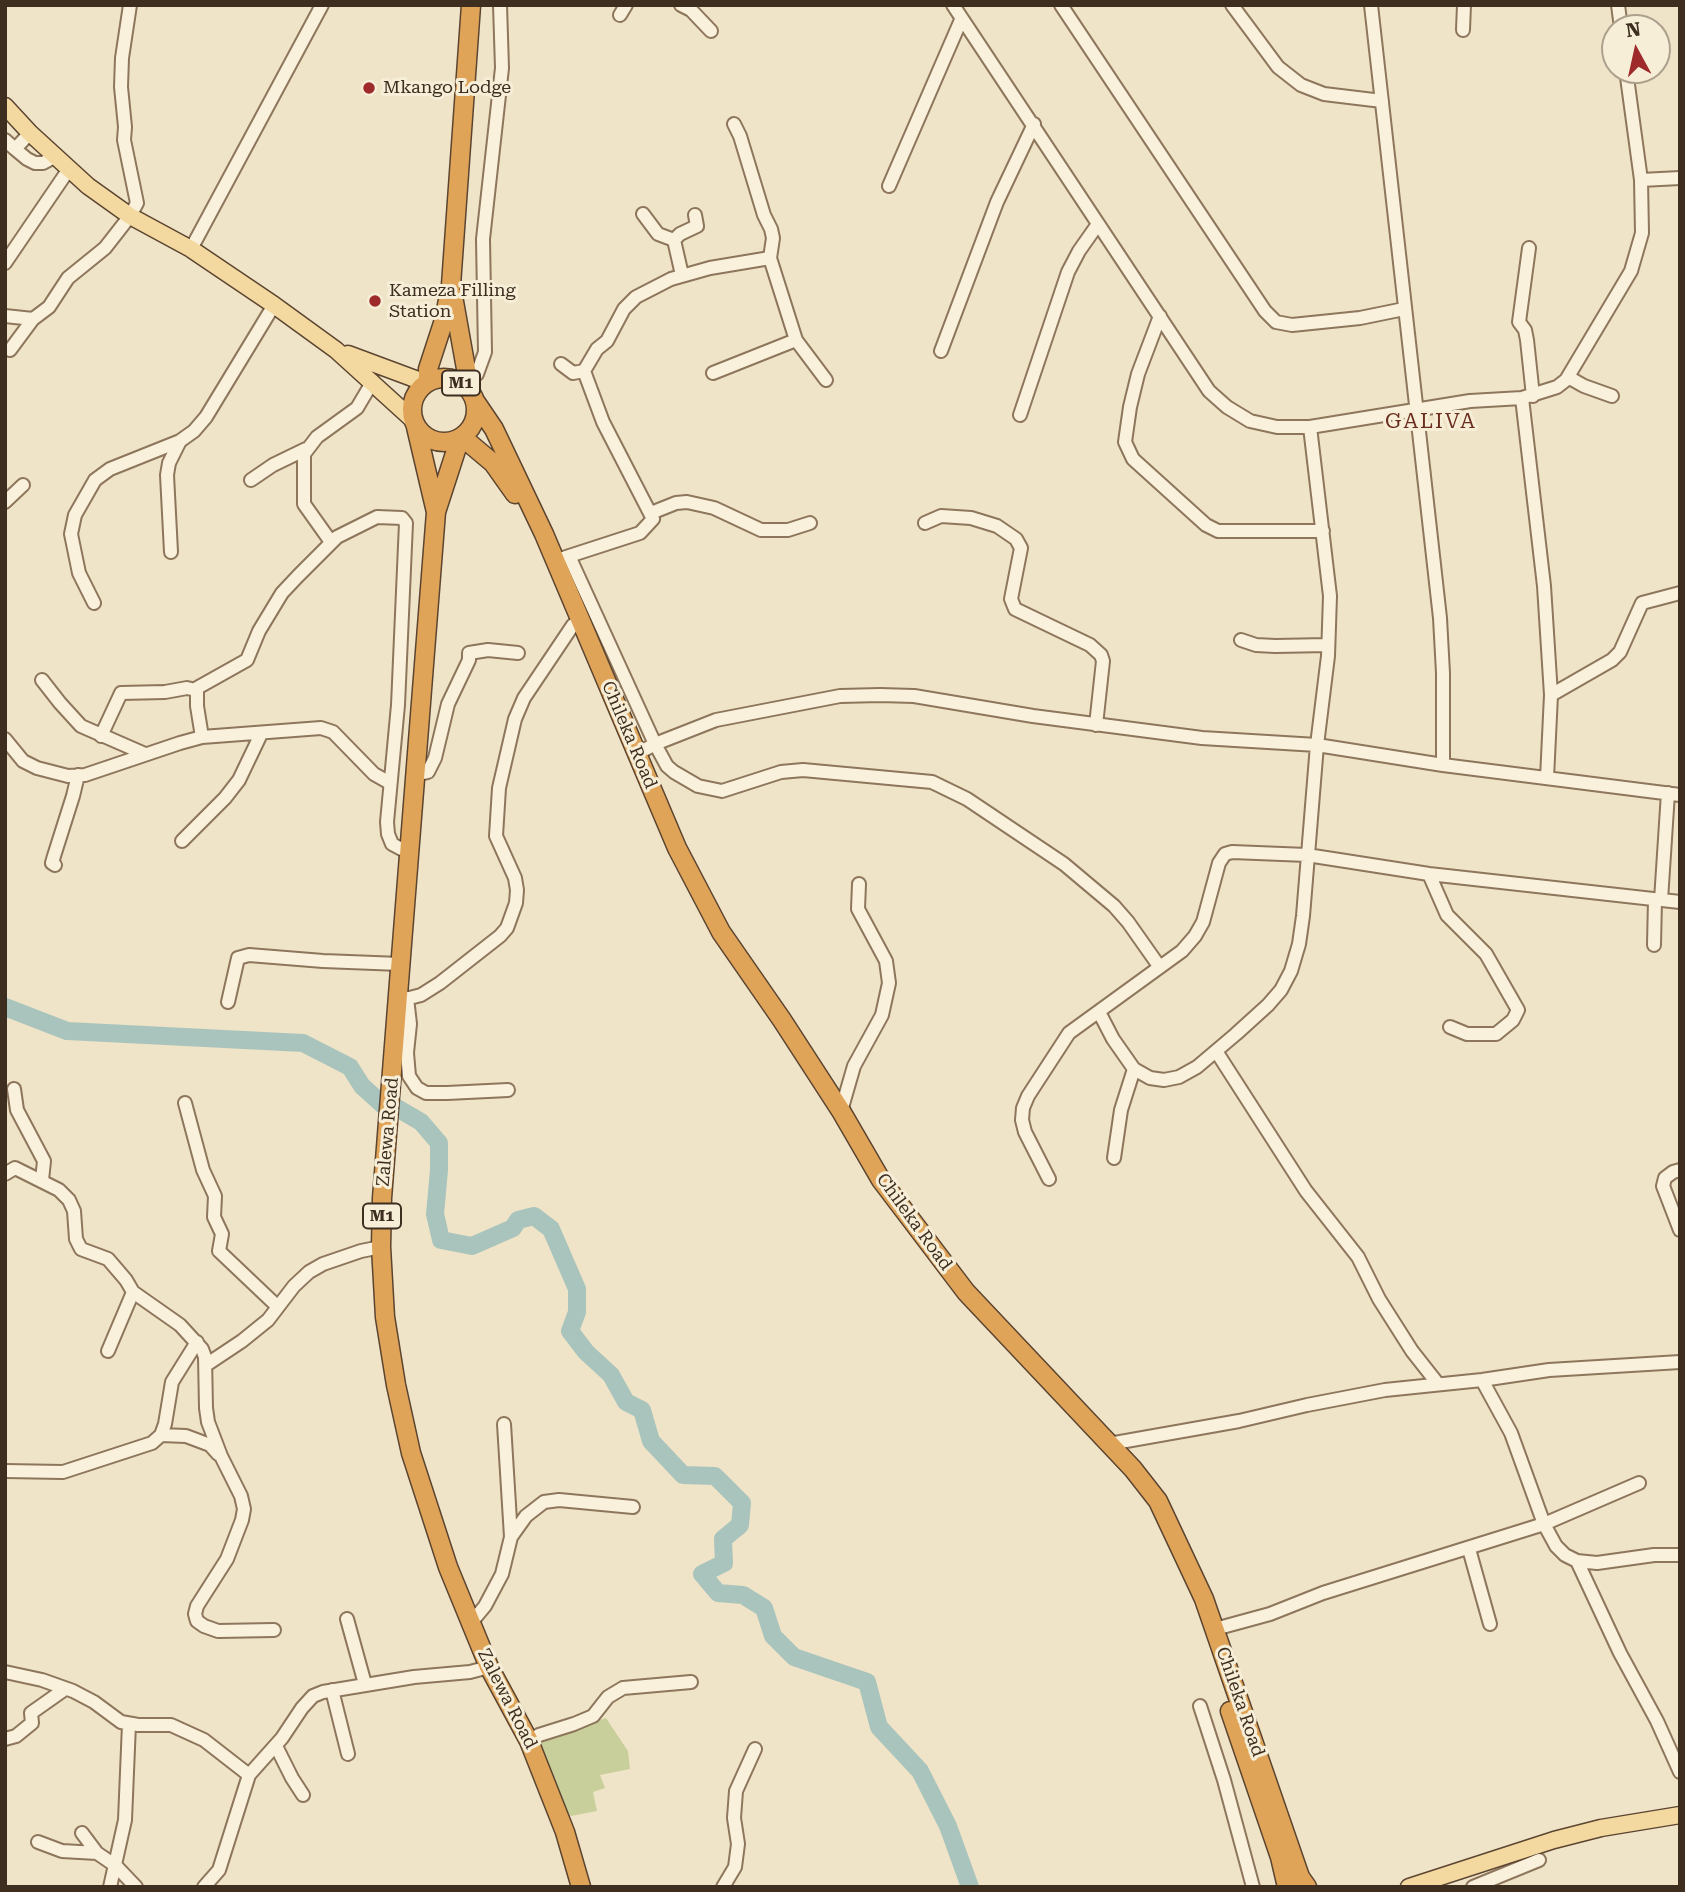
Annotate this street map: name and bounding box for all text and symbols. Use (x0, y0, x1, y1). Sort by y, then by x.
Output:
north arrow (1601, 14, 1671, 84)
text: N (1624, 17, 1642, 42)
place label: Mkango Lodge (383, 77, 511, 99)
marker: Mkango Lodge (361, 80, 377, 96)
place label: Kameza Filling Station (389, 280, 516, 322)
marker: Kameza Filling Station (367, 293, 383, 309)
road number: M1 (442, 370, 480, 396)
district label: GALIVA (1386, 409, 1476, 435)
street label: Chileka Road (597, 678, 661, 792)
street label: Zalewa Road (372, 1076, 404, 1188)
street label: Chileka Road (872, 1169, 956, 1275)
road number: M1 (363, 1204, 401, 1228)
street label: Chileka Road (1211, 1644, 1269, 1760)
street label: Zalewa Road (473, 1645, 541, 1753)

